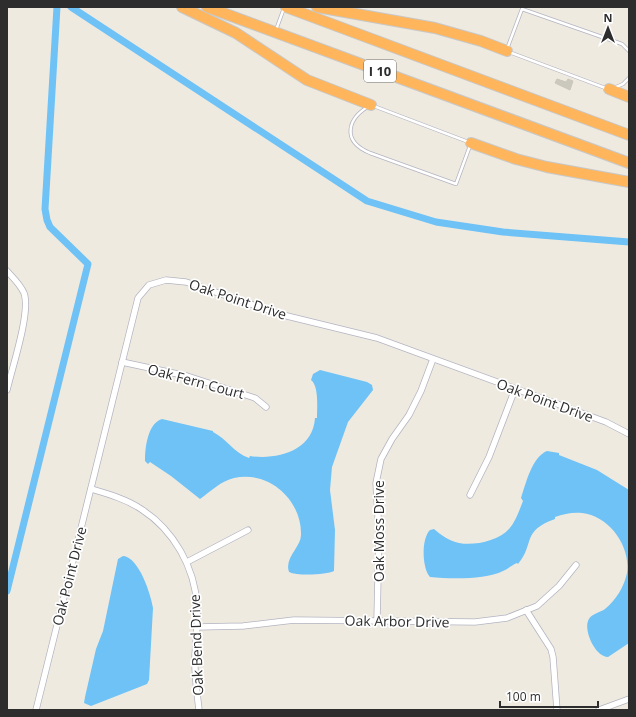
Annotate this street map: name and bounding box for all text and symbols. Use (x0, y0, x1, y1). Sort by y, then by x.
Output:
north arrow (588, 8, 628, 48)
text: N (604, 10, 612, 25)
road number: I 10 (364, 60, 396, 82)
street label: Oak Point Drive (187, 274, 289, 324)
street label: Oak Fern Court (146, 359, 246, 403)
street label: Oak Point Drive (494, 374, 596, 426)
street label: Oak Moss Drive (369, 480, 388, 582)
street label: Oak Point Drive (48, 524, 91, 628)
street label: Oak Bend Drive (185, 594, 207, 696)
street label: Oak Arbor Drive (344, 611, 450, 631)
scale bar (500, 683, 598, 709)
text: 100 m (506, 688, 541, 705)

